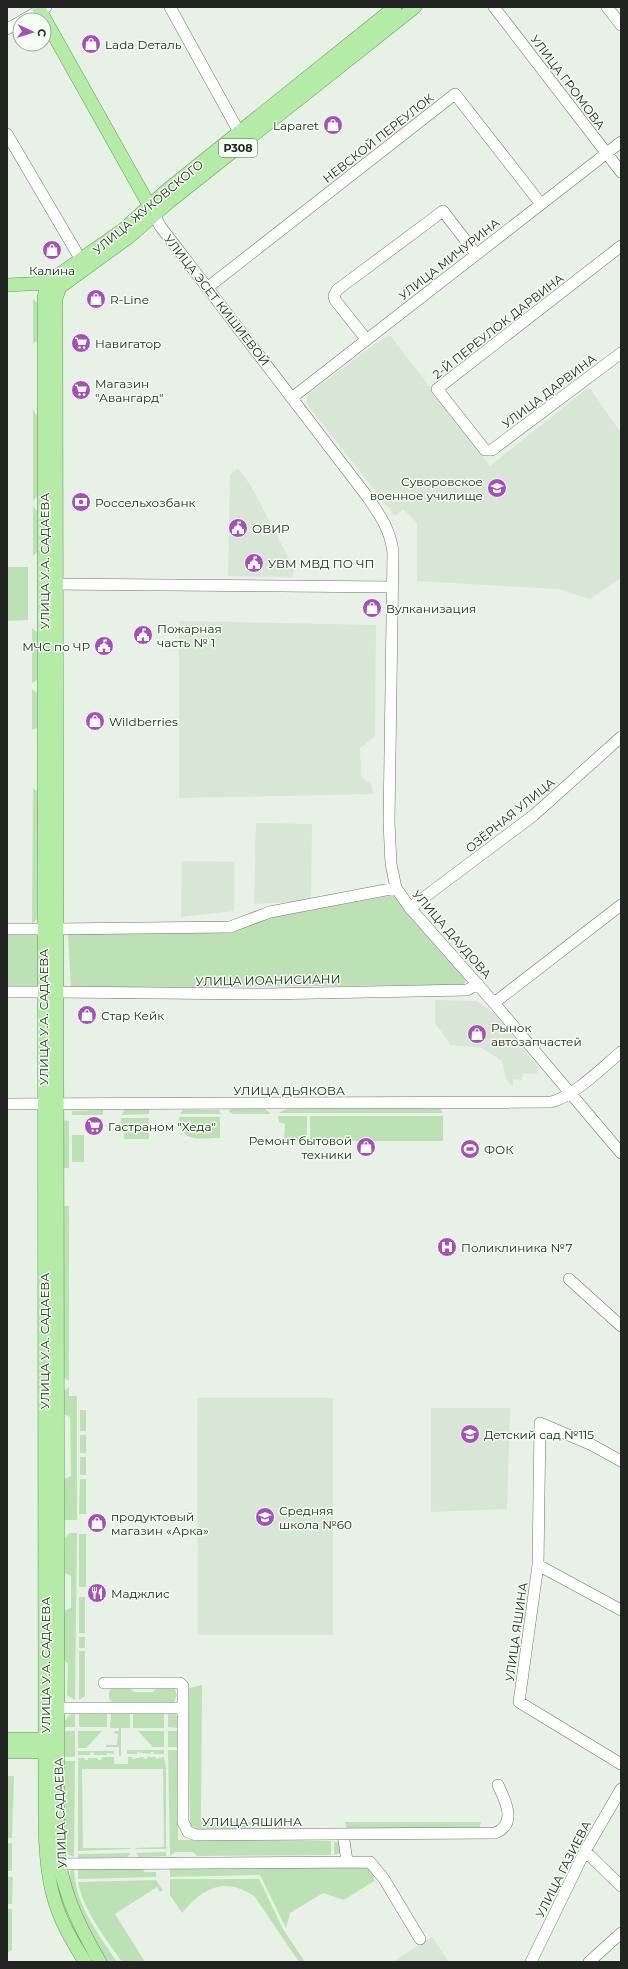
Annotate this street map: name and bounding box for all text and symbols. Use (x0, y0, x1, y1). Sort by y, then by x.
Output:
north arrow (12, 12, 52, 52)
text: С (35, 28, 49, 37)
street label: УЛИЦА ГРОМОВА (528, 32, 608, 132)
shop icon: Lada Dеталь (80, 33, 102, 55)
place label: Lada Dеталь (105, 37, 182, 52)
street label: НЕВСКОЙ ПЕРЕУЛОК (320, 90, 437, 186)
shop icon: Laparet (322, 114, 344, 136)
place label: Laparet (273, 118, 319, 133)
road number: P308 (219, 139, 257, 157)
street label: УЛИЦА ЖУКОВСКОГО (90, 157, 206, 257)
street label: УЛИЦА МИЧУРИНА (396, 215, 503, 303)
street label: УЛИЦА ЭСЕТ КИШИЕВОЙ (161, 231, 273, 369)
shop icon: Калина (41, 239, 63, 261)
place label: Калина (29, 263, 75, 278)
street label: 2-Й ПЕРЕУЛОК ДАРВИНА (430, 270, 566, 382)
shop icon: R-Line (85, 288, 107, 310)
place label: R-Line (110, 292, 149, 307)
supermarket icon: Навигатор (70, 332, 92, 354)
place label: Навигатор (95, 336, 161, 351)
street label: УЛИЦА ДАРВИНА (499, 351, 599, 431)
place label: Магазин "Авангард" (95, 376, 163, 405)
supermarket icon: Магазин "Авангард" (70, 379, 92, 401)
place label: Суворовское военное училище (370, 474, 483, 503)
school or university icon: Суворовское военное училище (486, 477, 508, 499)
bank icon: Россельхозбанк (70, 491, 92, 513)
street label: УЛИЦА У.А. САДАЕВА (37, 493, 52, 629)
place label: Россельхозбанк (95, 495, 196, 510)
public building icon: ОВИР (227, 517, 249, 539)
place label: ОВИР (252, 521, 290, 536)
public building icon: УВМ МВД ПО ЧП (243, 552, 265, 574)
place label: УВМ МВД ПО ЧП (268, 556, 375, 571)
shop icon: Вулканизация (361, 597, 383, 619)
place label: Вулканизация (386, 601, 476, 616)
place label: Пожарная часть № 1 (157, 621, 222, 650)
public building icon: Пожарная часть № 1 (132, 624, 154, 646)
public building icon: МЧС по ЧР (93, 635, 115, 657)
place label: МЧС по ЧР (22, 639, 90, 654)
shop icon: Wildberries (84, 710, 106, 732)
place label: Wildberries (109, 714, 178, 729)
street label: ОЗЁРНАЯ УЛИЦА (462, 774, 558, 855)
street label: УЛИЦА ДАУДОВА (409, 887, 495, 982)
street label: УЛИЦА У.А. САДАЕВА (36, 949, 51, 1085)
street label: УЛИЦА ИОАНИСИАНИ (195, 971, 341, 989)
shop icon: Стар Кейк (76, 1004, 98, 1026)
place label: Стар Кейк (101, 1008, 164, 1023)
place label: Рынок автозапчастей (491, 1020, 582, 1049)
shop icon: Рынок автозапчастей (466, 1023, 488, 1045)
street label: УЛИЦА ДЬЯКОВА (233, 1083, 345, 1098)
supermarket icon: Гастраном "Хеда" (83, 1115, 105, 1137)
place label: Гастраном "Хеда" (108, 1119, 216, 1134)
place label: Ремонт бытовой техники (249, 1133, 352, 1162)
shop icon: Ремонт бытовой техники (355, 1136, 377, 1158)
sports icon: ФОК (459, 1138, 481, 1160)
place label: ФОК (484, 1142, 514, 1157)
hospital icon: Поликлиника №7 (436, 1236, 458, 1258)
place label: Поликлиника №7 (461, 1240, 572, 1255)
street label: УЛИЦА У.А. САДАЕВА (37, 1273, 52, 1409)
school or university icon: Детский сад №115 (459, 1423, 481, 1445)
place label: Детский сад №115 (484, 1427, 594, 1442)
place label: Средняя школа №60 (279, 1503, 352, 1532)
school or university icon: Средняя школа №60 (254, 1506, 276, 1528)
place label: продуктовый магазин «Арка» (111, 1509, 209, 1538)
shop icon: продуктовый магазин «Арка» (86, 1512, 108, 1534)
street label: УЛИЦА ЯШИНА (502, 1581, 530, 1682)
restaurant icon: Маджлис (86, 1582, 108, 1604)
place label: Маджлис (111, 1586, 170, 1601)
street label: УЛИЦА У.А. САДАЕВА (38, 1597, 53, 1733)
street label: УЛИЦА САДАЕВА (51, 1757, 69, 1869)
street label: УЛИЦА ЯШИНА (202, 1814, 302, 1829)
street label: УЛИЦА ГАЗИЕВА (532, 1818, 594, 1920)

